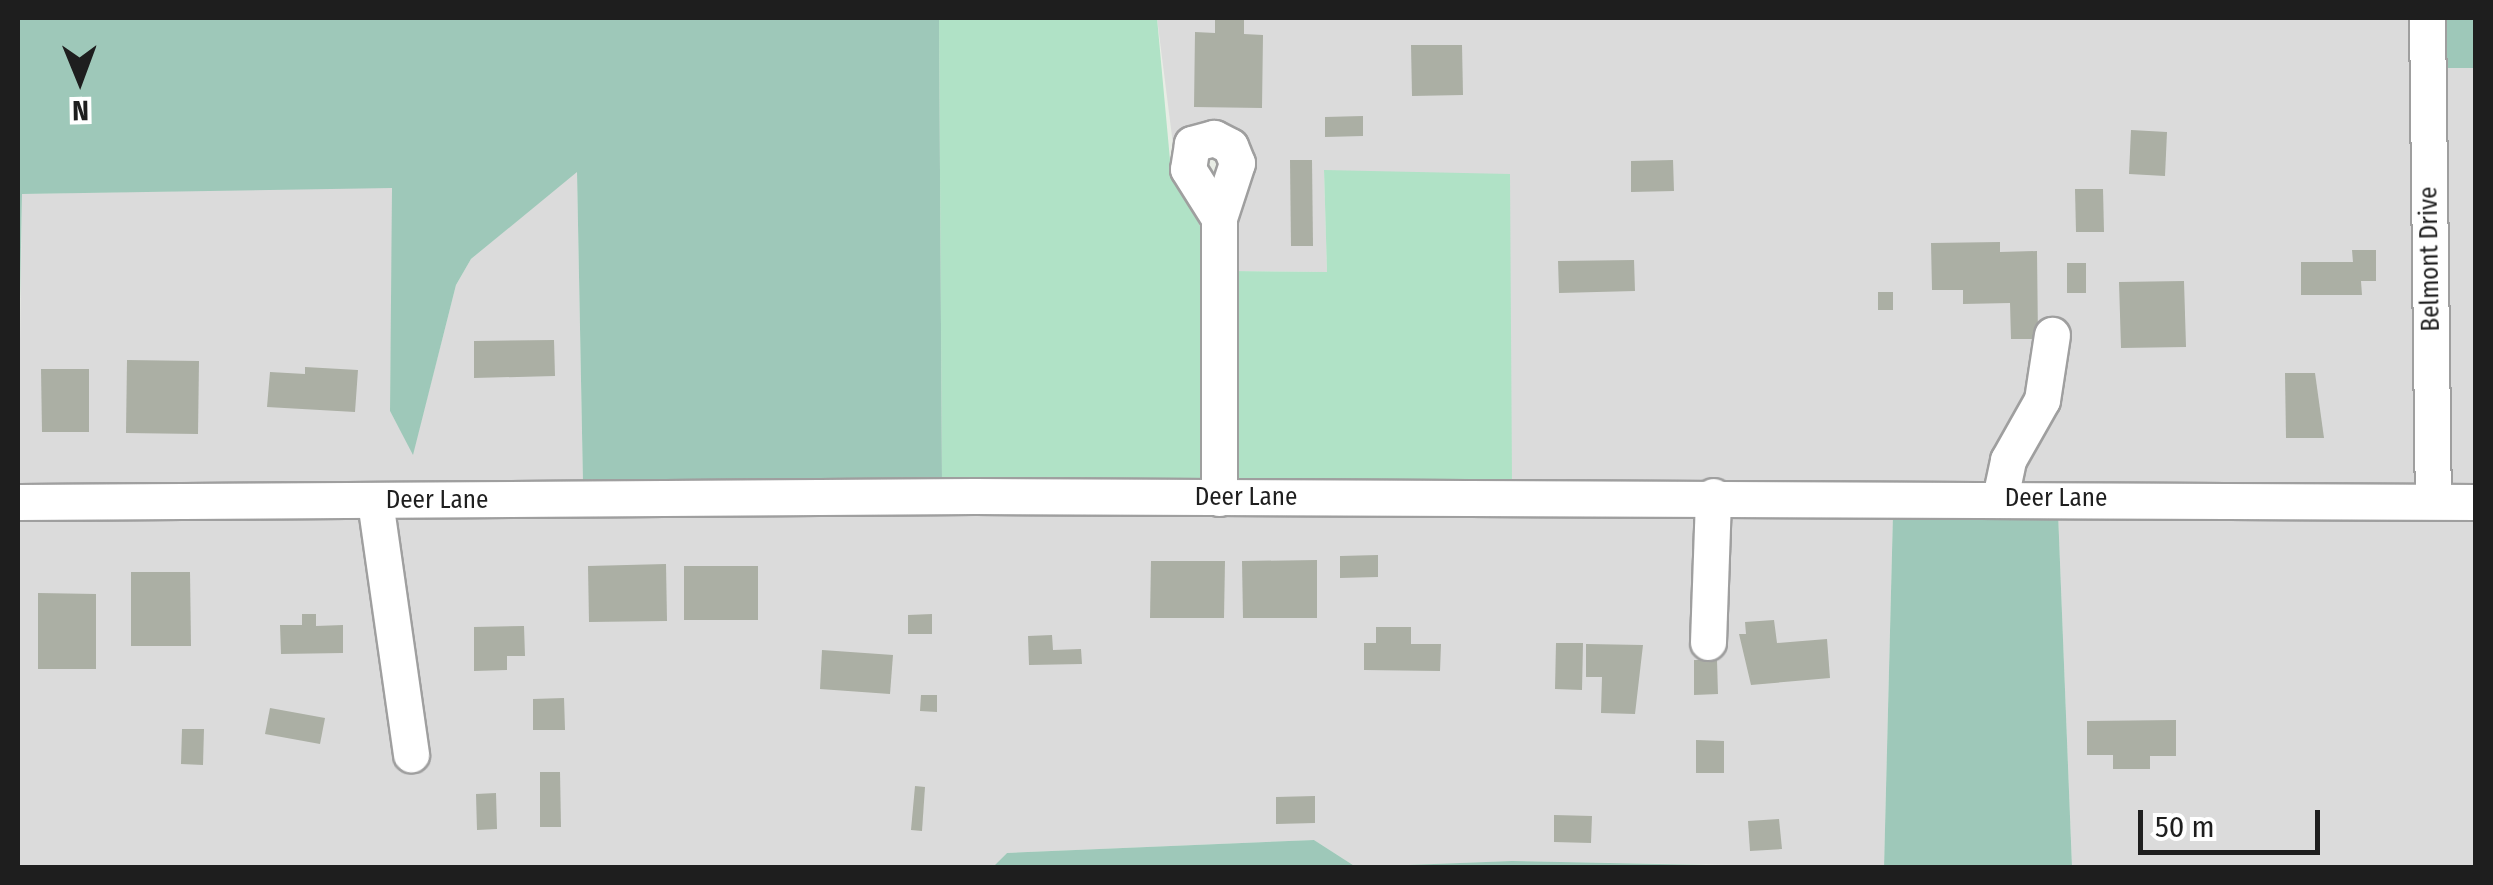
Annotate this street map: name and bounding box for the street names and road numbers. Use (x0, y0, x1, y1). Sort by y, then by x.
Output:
street label: Belmont Drive (2414, 186, 2446, 332)
street label: Deer Lane (1195, 482, 1297, 512)
street label: Deer Lane (2005, 483, 2107, 513)
street label: Deer Lane (386, 485, 488, 515)

